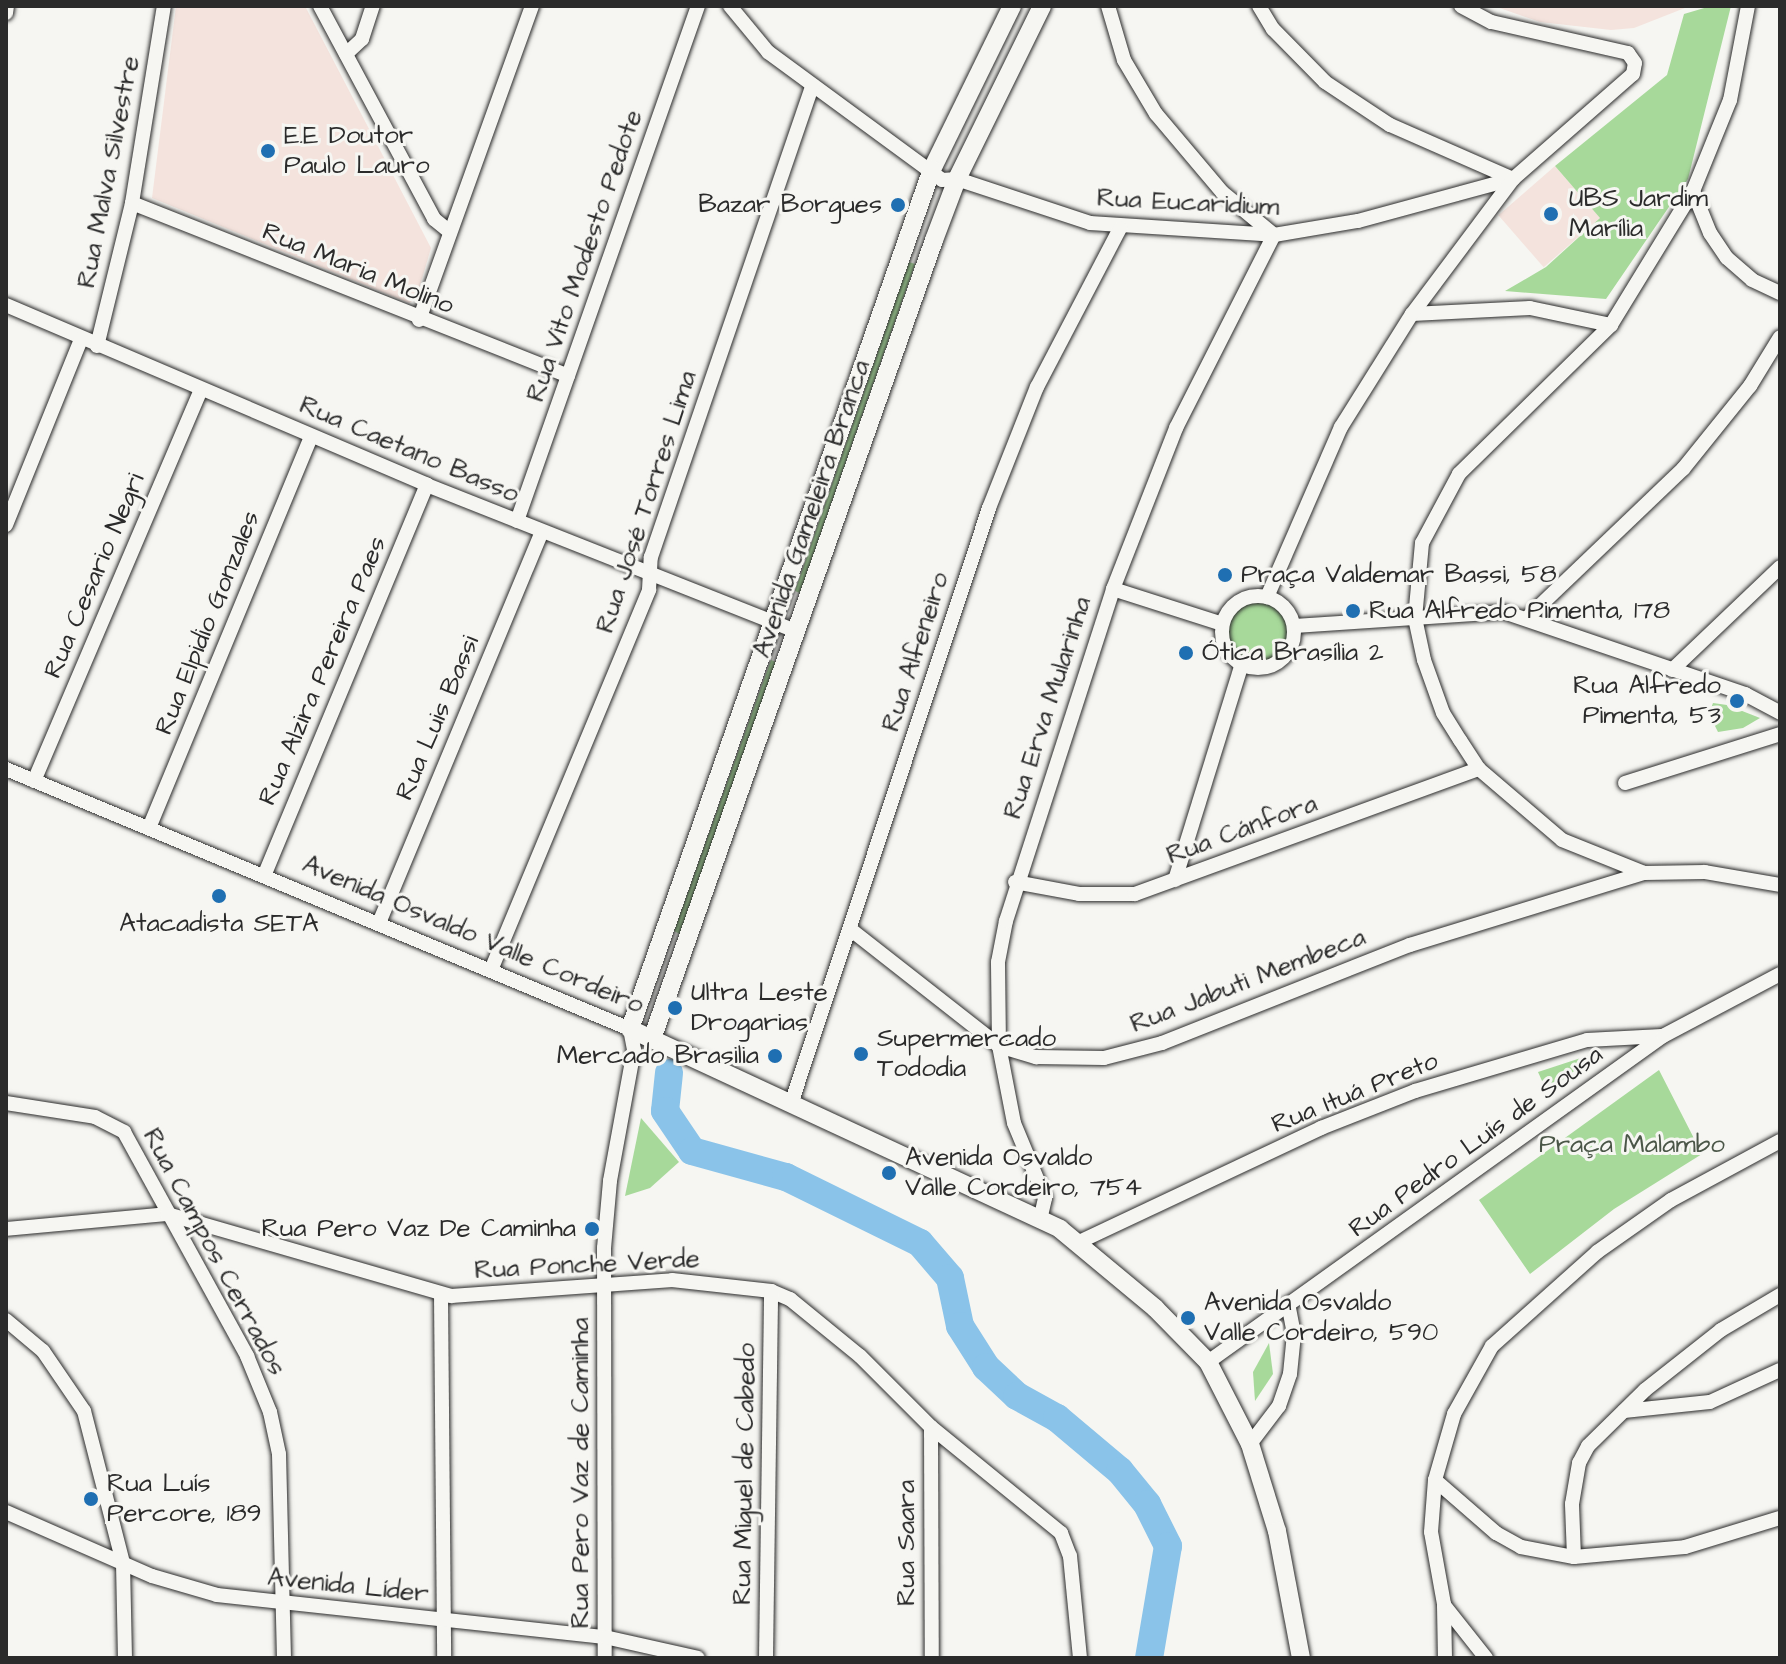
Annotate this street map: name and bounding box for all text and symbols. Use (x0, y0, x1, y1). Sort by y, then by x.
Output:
street label: Rua Malva Silvestre (71, 53, 147, 291)
street label: Rua Vito Modesto Pedote (520, 106, 650, 406)
place label: E.E Doutor Paulo Lauro (284, 120, 430, 182)
marker: E.E Doutor Paulo Lauro (259, 142, 277, 160)
street label: Rua Eucaridium (1096, 183, 1280, 223)
place label: UBS Jardim Marília (1569, 183, 1708, 244)
place label: Bazar Borgues (698, 189, 882, 221)
marker: Bazar Borgues (889, 196, 907, 214)
marker: UBS Jardim Marília (1540, 203, 1562, 225)
street label: Rua Maria Molino (258, 216, 458, 322)
street label: Avenida Gameleira Branca (746, 356, 878, 662)
street label: Rua José Torres Lima (590, 367, 704, 637)
street label: Rua Caetano Basso (295, 390, 523, 510)
street label: Rua Cesario Negri (38, 469, 152, 683)
street label: Rua Elpidio Gonzales (149, 507, 267, 739)
street label: Rua Alzira Pereira Paes (252, 532, 394, 810)
place label: Praça Valdemar Bassi, 58 (1241, 559, 1557, 591)
marker: Praça Valdemar Bassi, 58 (1216, 566, 1234, 584)
street label: Rua Alfeneiro (876, 568, 956, 736)
street label: Rua Erva Mularinha (997, 593, 1099, 823)
place label: Rua Alfredo Pimenta, 178 (1369, 595, 1670, 627)
marker: Rua Alfredo Pimenta, 178 (1344, 602, 1362, 620)
street label: Rua Luis Bassi (389, 631, 487, 805)
place label: Ótica Brasília 2 (1202, 637, 1384, 669)
marker: Ótica Brasília 2 (1177, 644, 1195, 662)
place label: Rua Alfredo Pimenta, 53 (1573, 670, 1721, 732)
marker: Rua Alfredo Pimenta, 53 (1728, 692, 1746, 710)
street label: Rua Cánfora (1163, 788, 1321, 872)
street label: Avenida Osvaldo Valle Cordeiro (298, 849, 648, 1021)
marker: Atacadista SETA (210, 887, 228, 905)
place label: Atacadista SETA (119, 908, 319, 940)
street label: Rua Jabuti Membeca (1126, 922, 1370, 1040)
place label: Ultra Leste Drogarias (691, 977, 828, 1038)
marker: Ultra Leste Drogarias (666, 999, 684, 1017)
place label: Supermercado Tododia (877, 1023, 1056, 1084)
street label: Rua Pedro Luís de Sousa (1343, 1039, 1609, 1245)
place label: Mercado Brasilia (557, 1040, 759, 1072)
marker: Supermercado Tododia (852, 1045, 870, 1063)
street label: Rua Ituá Preto (1267, 1045, 1443, 1141)
marker: Mercado Brasilia (766, 1047, 784, 1065)
street label: Rua Campos Cerrados (136, 1123, 292, 1381)
park label: Praça Malambo (1539, 1129, 1725, 1161)
place label: Avenida Osvaldo Valle Cordeiro, 754 (905, 1142, 1142, 1204)
marker: Avenida Osvaldo Valle Cordeiro, 754 (880, 1164, 898, 1182)
place label: Rua Pero Vaz De Caminha (262, 1213, 576, 1245)
marker: Rua Pero Vaz De Caminha (583, 1220, 601, 1238)
street label: Rua Ponche Verde (474, 1244, 700, 1286)
place label: Avenida Osvaldo Valle Cordeiro, 590 (1204, 1287, 1439, 1348)
marker: Avenida Osvaldo Valle Cordeiro, 590 (1179, 1309, 1197, 1327)
street label: Rua Pero Vaz de Caminha (565, 1318, 597, 1628)
street label: Rua Miguel de Cabedo (727, 1343, 763, 1605)
place label: Rua Luís Percore, 189 (107, 1468, 262, 1530)
street label: Rua Saara (891, 1480, 923, 1606)
marker: Rua Luís Percore, 189 (82, 1490, 100, 1508)
street label: Avenida Líder (266, 1562, 430, 1610)

